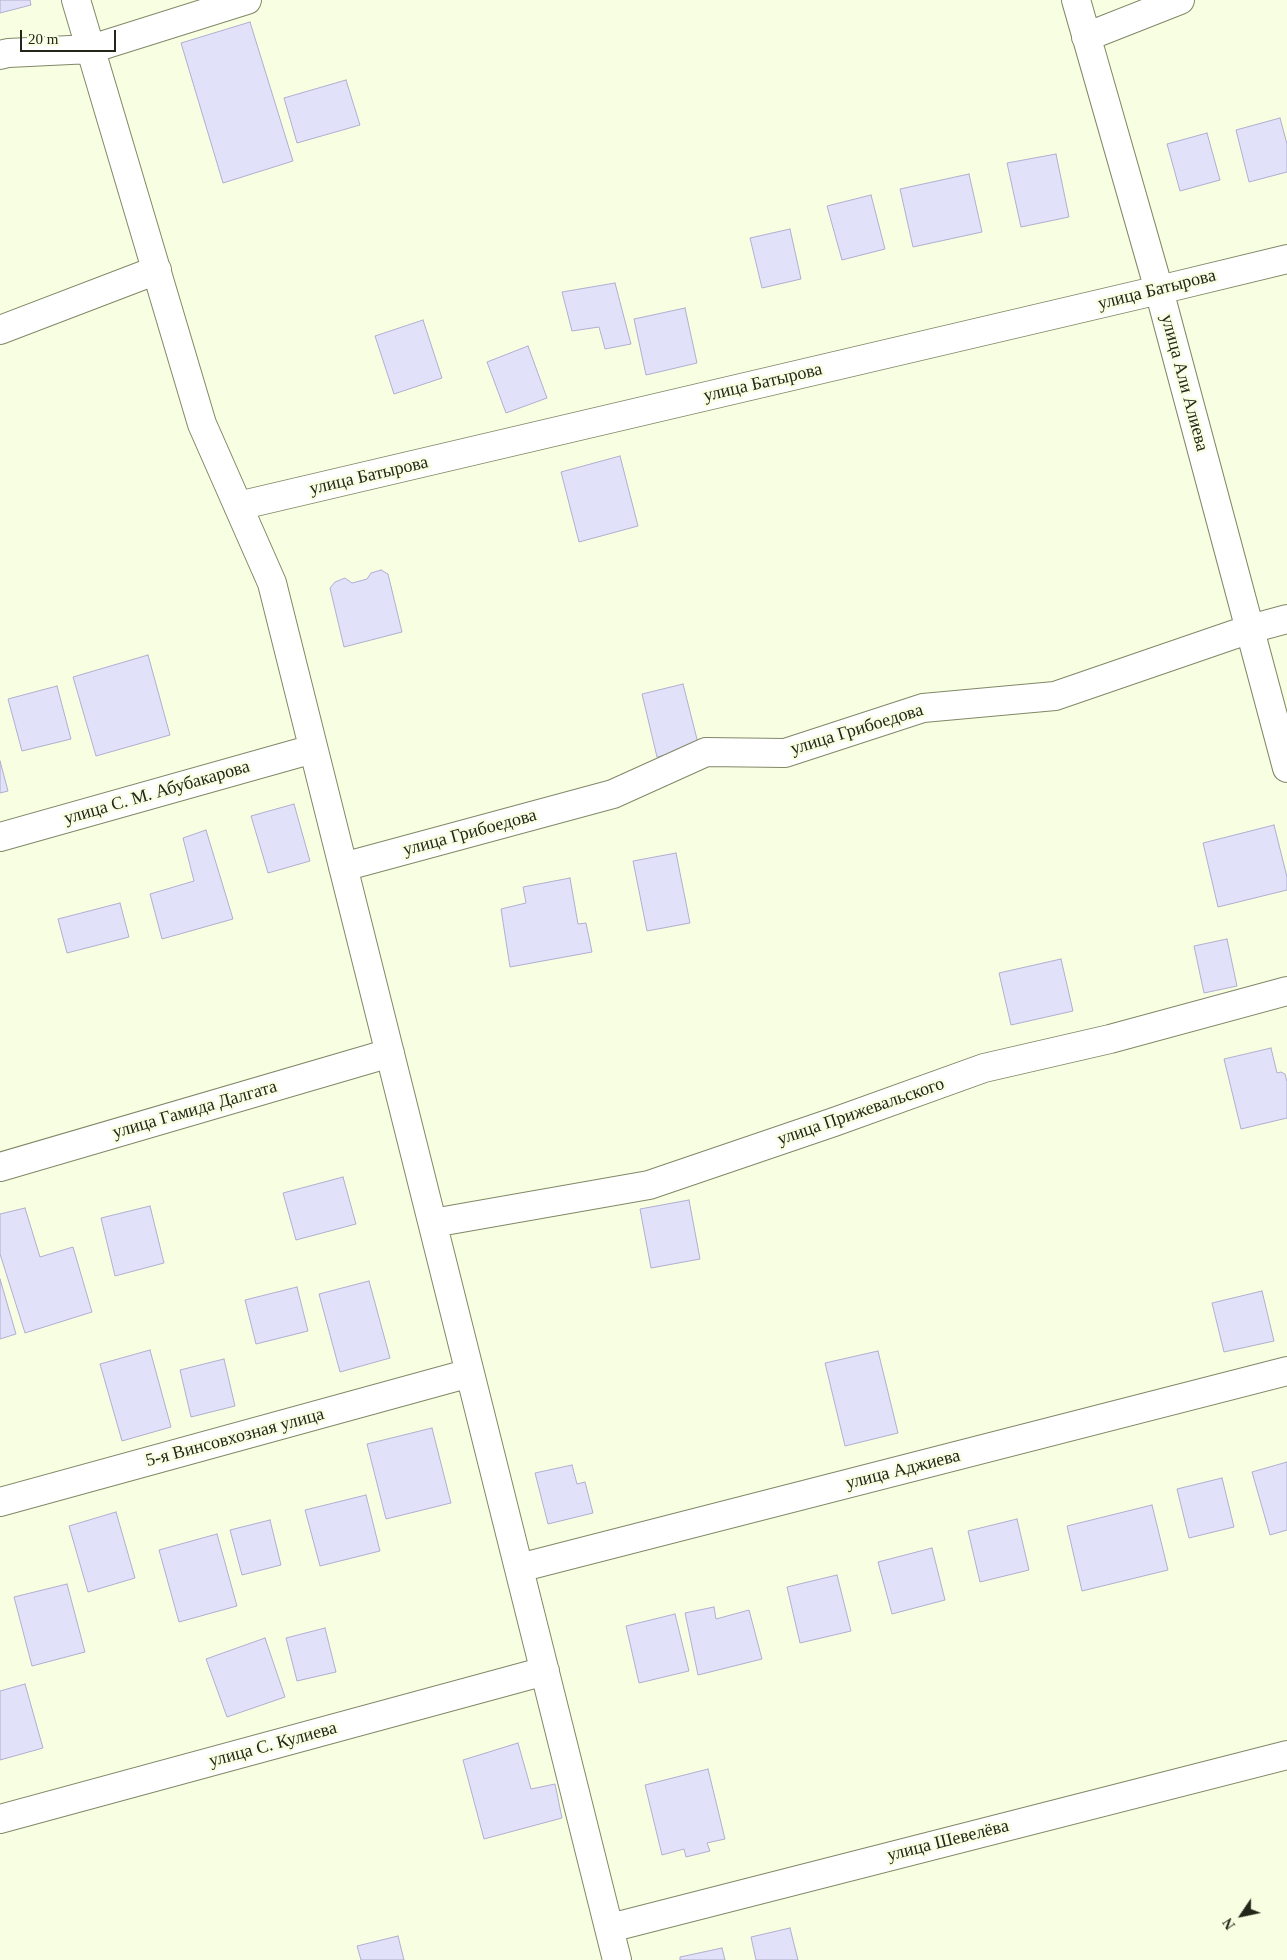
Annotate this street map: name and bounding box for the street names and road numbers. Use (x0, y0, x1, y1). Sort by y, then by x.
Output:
street label: улица Батырова (1096, 265, 1218, 315)
street label: улица Али Алиева (1155, 312, 1213, 454)
street label: улица Батырова (702, 359, 824, 407)
street label: улица Батырова (308, 452, 430, 500)
street label: улица Грибоедова (788, 700, 926, 760)
street label: улица С. М. Абубакарова (62, 756, 252, 830)
street label: улица Грибоедова (401, 805, 539, 861)
street label: улица Прижевальского (775, 1073, 947, 1151)
street label: улица Гамида Далгата (110, 1076, 280, 1144)
street label: 5-я Винсовхозная улица (143, 1404, 327, 1472)
street label: улица Аджиева (843, 1445, 963, 1495)
street label: улица С. Кулиева (207, 1718, 339, 1772)
street label: улица Шевелёва (885, 1815, 1011, 1867)

